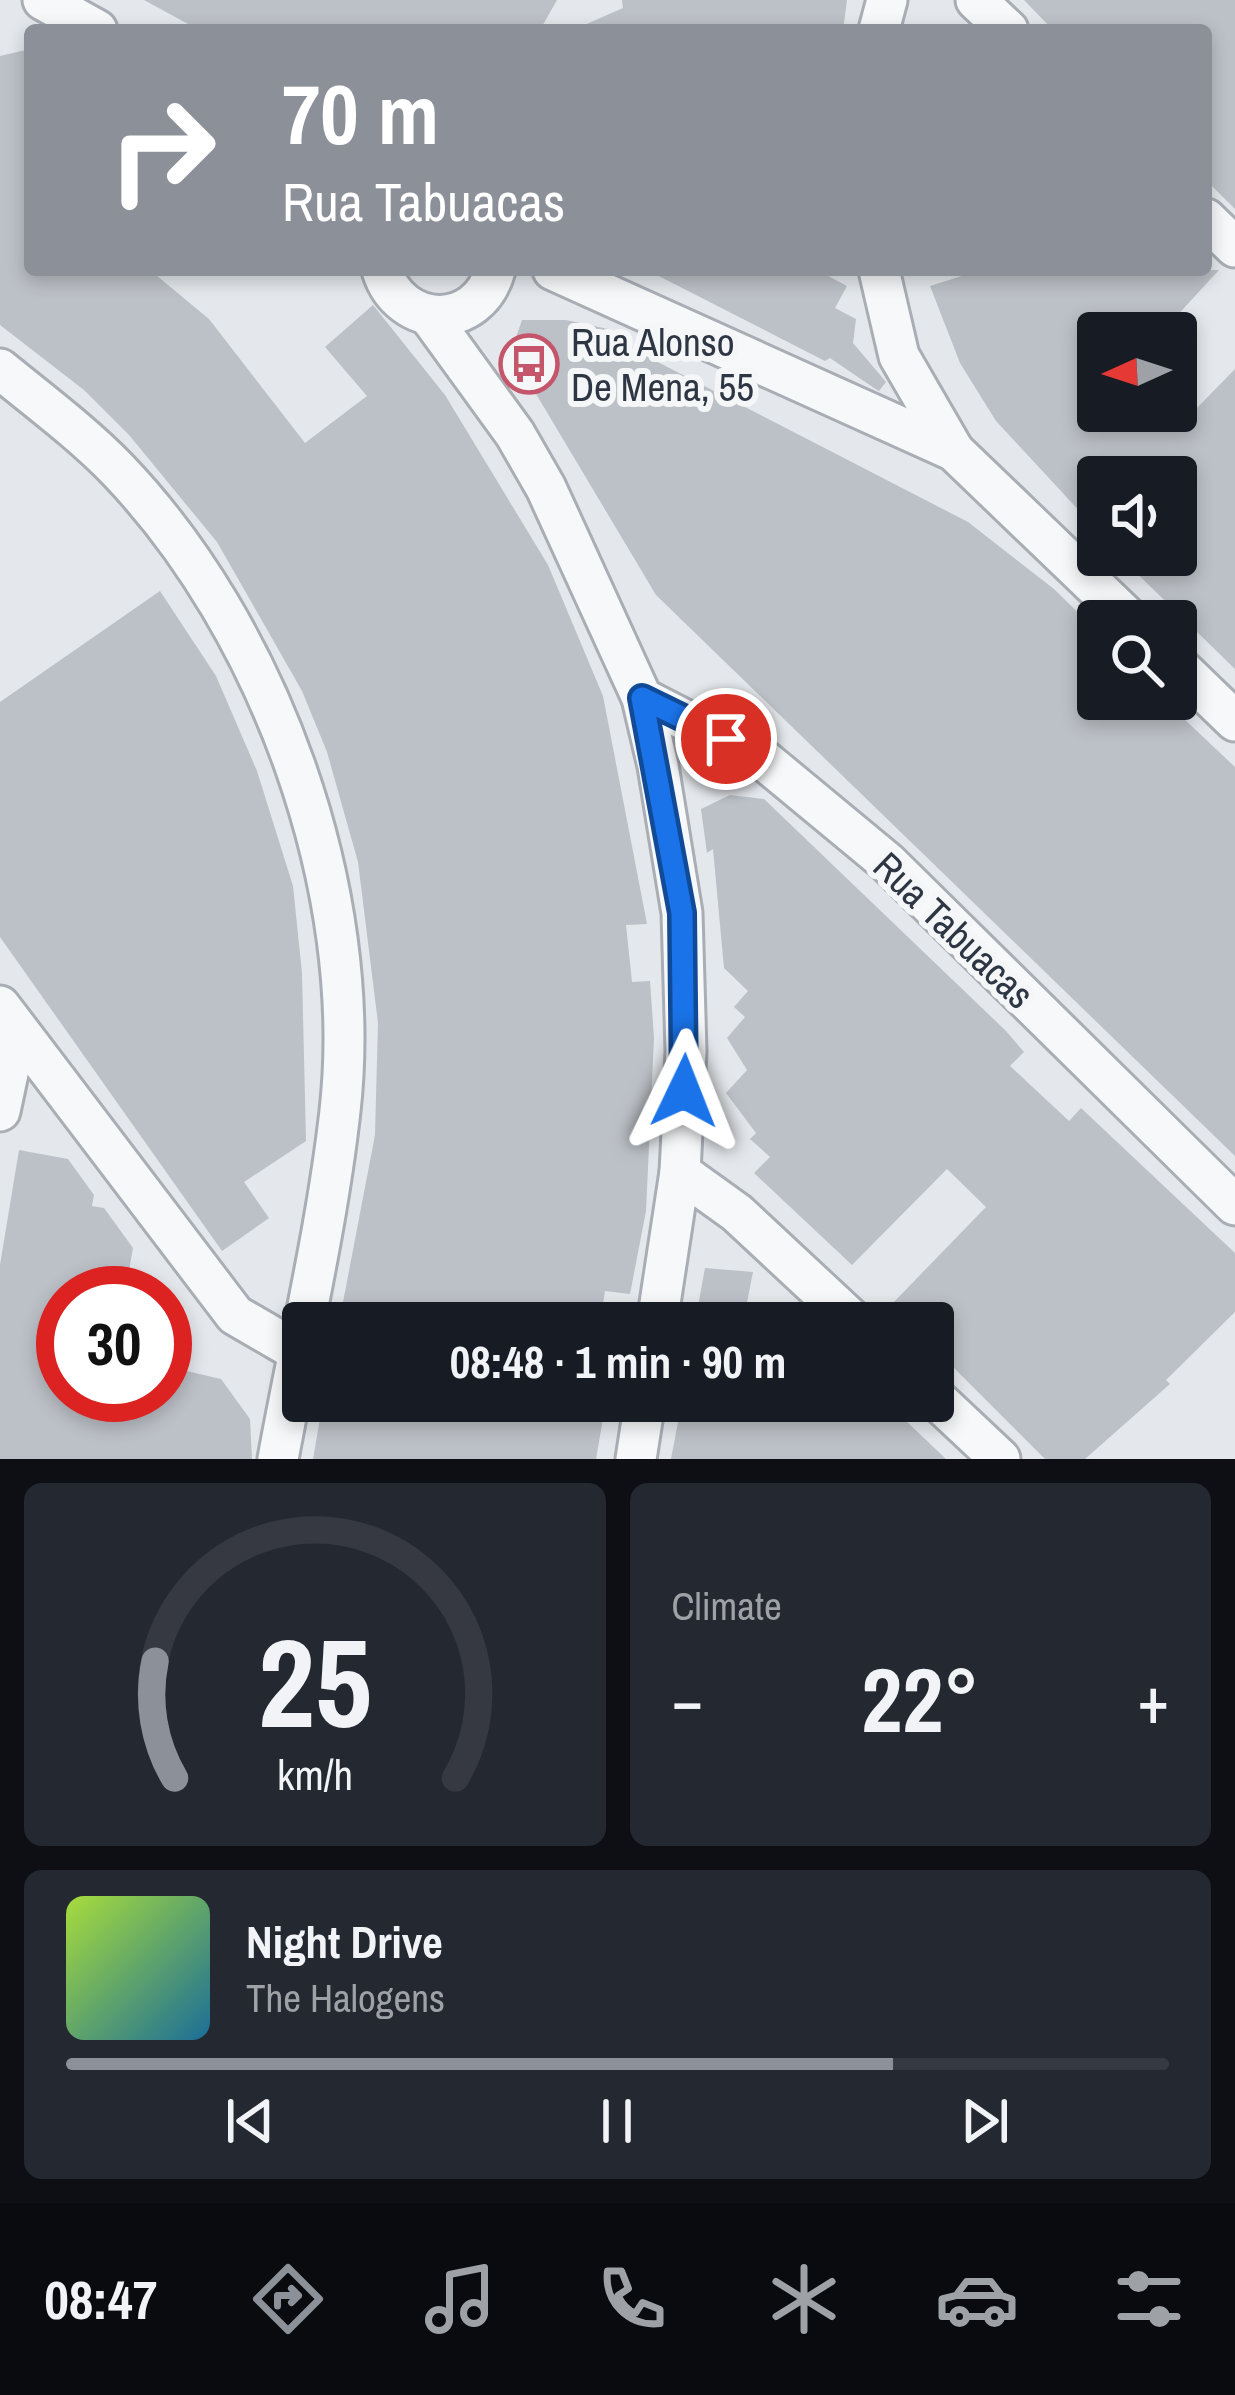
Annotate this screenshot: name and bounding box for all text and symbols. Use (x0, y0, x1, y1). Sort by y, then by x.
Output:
text: 70 m (282, 57, 439, 170)
icon: right (84, 72, 240, 228)
text: Rua Tabuacas (282, 165, 565, 238)
north arrow (1077, 312, 1197, 432)
map controls (1077, 312, 1197, 720)
place label: Rua Alonso De Mena, 55 (571, 316, 754, 413)
bus stop icon: Rua Alonso De Mena, 55 (498, 333, 560, 395)
button: sound (1077, 456, 1197, 576)
button: search (1077, 600, 1197, 720)
pin (675, 688, 777, 790)
icon: arrive (693, 706, 759, 772)
street label: Rua Tabuacas (862, 840, 1046, 1020)
position arrow (621, 1028, 747, 1154)
speed limit sign: 30 (36, 1266, 192, 1422)
text: 08:48 · 1 min · 90 m (450, 1331, 786, 1392)
text: Climate (672, 1580, 782, 1632)
text: 25 (258, 1598, 372, 1766)
text: 22° (861, 1639, 979, 1760)
text: − (672, 1655, 703, 1744)
text: + (1137, 1655, 1169, 1744)
text: km/h (277, 1745, 353, 1802)
text: Night Drive (246, 1911, 443, 1972)
text: The Halogens (246, 1972, 445, 2024)
icon: previous (217, 2088, 283, 2154)
icon: pause (584, 2088, 650, 2154)
icon: next (952, 2088, 1018, 2154)
icon: directions (246, 2257, 330, 2341)
icon: music (418, 2257, 502, 2341)
icon: phone (590, 2257, 674, 2341)
icon: climate (762, 2257, 846, 2341)
icon: car (935, 2257, 1019, 2341)
icon: filters (1107, 2257, 1191, 2341)
text: 08:47 (44, 2263, 157, 2336)

